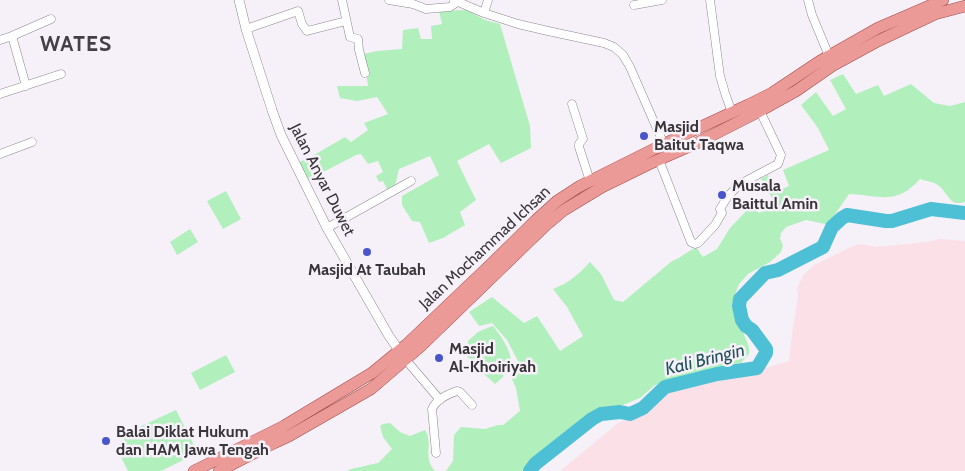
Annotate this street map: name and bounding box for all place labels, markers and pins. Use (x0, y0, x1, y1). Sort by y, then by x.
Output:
place label: Masjid Baitut Taqwa (654, 117, 744, 155)
marker: Masjid Baitut Taqwa (638, 130, 650, 142)
place label: Musala Baittul Amin (732, 176, 818, 214)
marker: Musala Baittul Amin (716, 189, 728, 201)
marker: Masjid At Taubah (361, 246, 373, 258)
place label: Masjid At Taubah (308, 260, 426, 280)
place label: Masjid Al-Khoiriyah (449, 339, 536, 377)
marker: Masjid Al-Khoiriyah (433, 352, 445, 364)
place label: Balai Diklat Hukum dan HAM Jawa Tengah (116, 422, 269, 460)
marker: Balai Diklat Hukum dan HAM Jawa Tengah (100, 435, 112, 447)

